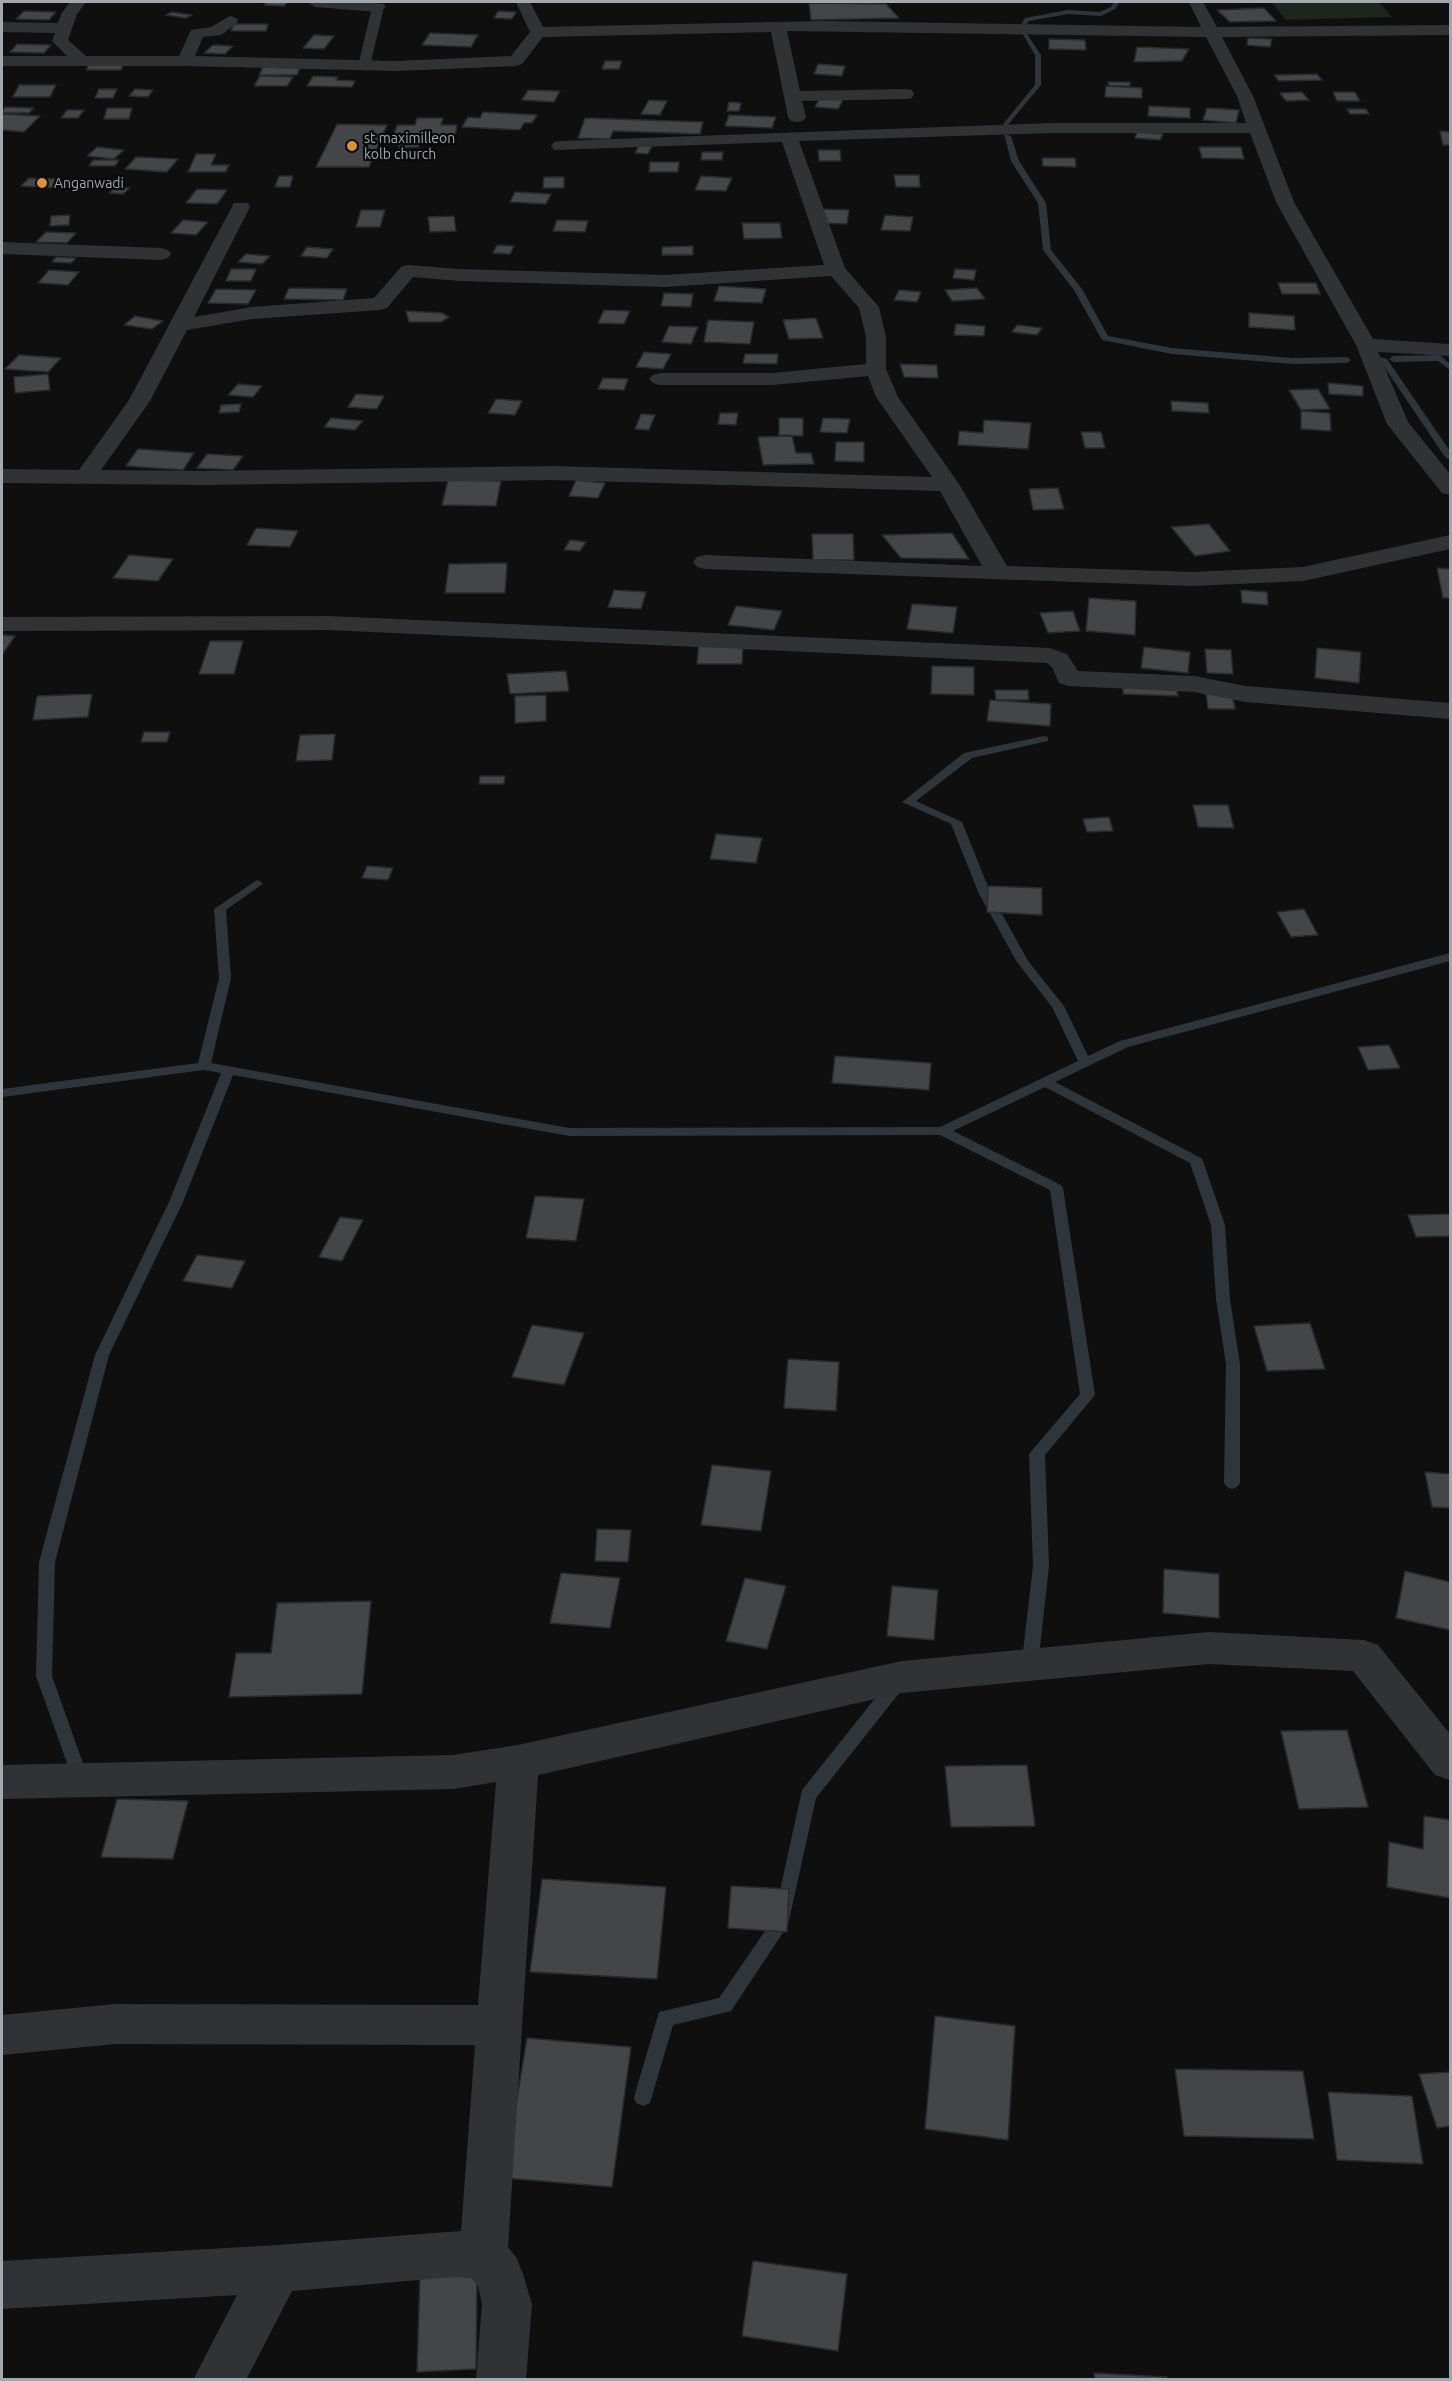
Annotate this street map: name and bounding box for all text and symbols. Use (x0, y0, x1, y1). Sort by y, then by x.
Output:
place label: st maximilleon kolb church (364, 130, 455, 162)
marker: st maximilleon kolb church (345, 139, 359, 153)
place label: Anganwadi (54, 175, 124, 191)
marker: Anganwadi (35, 176, 49, 190)

